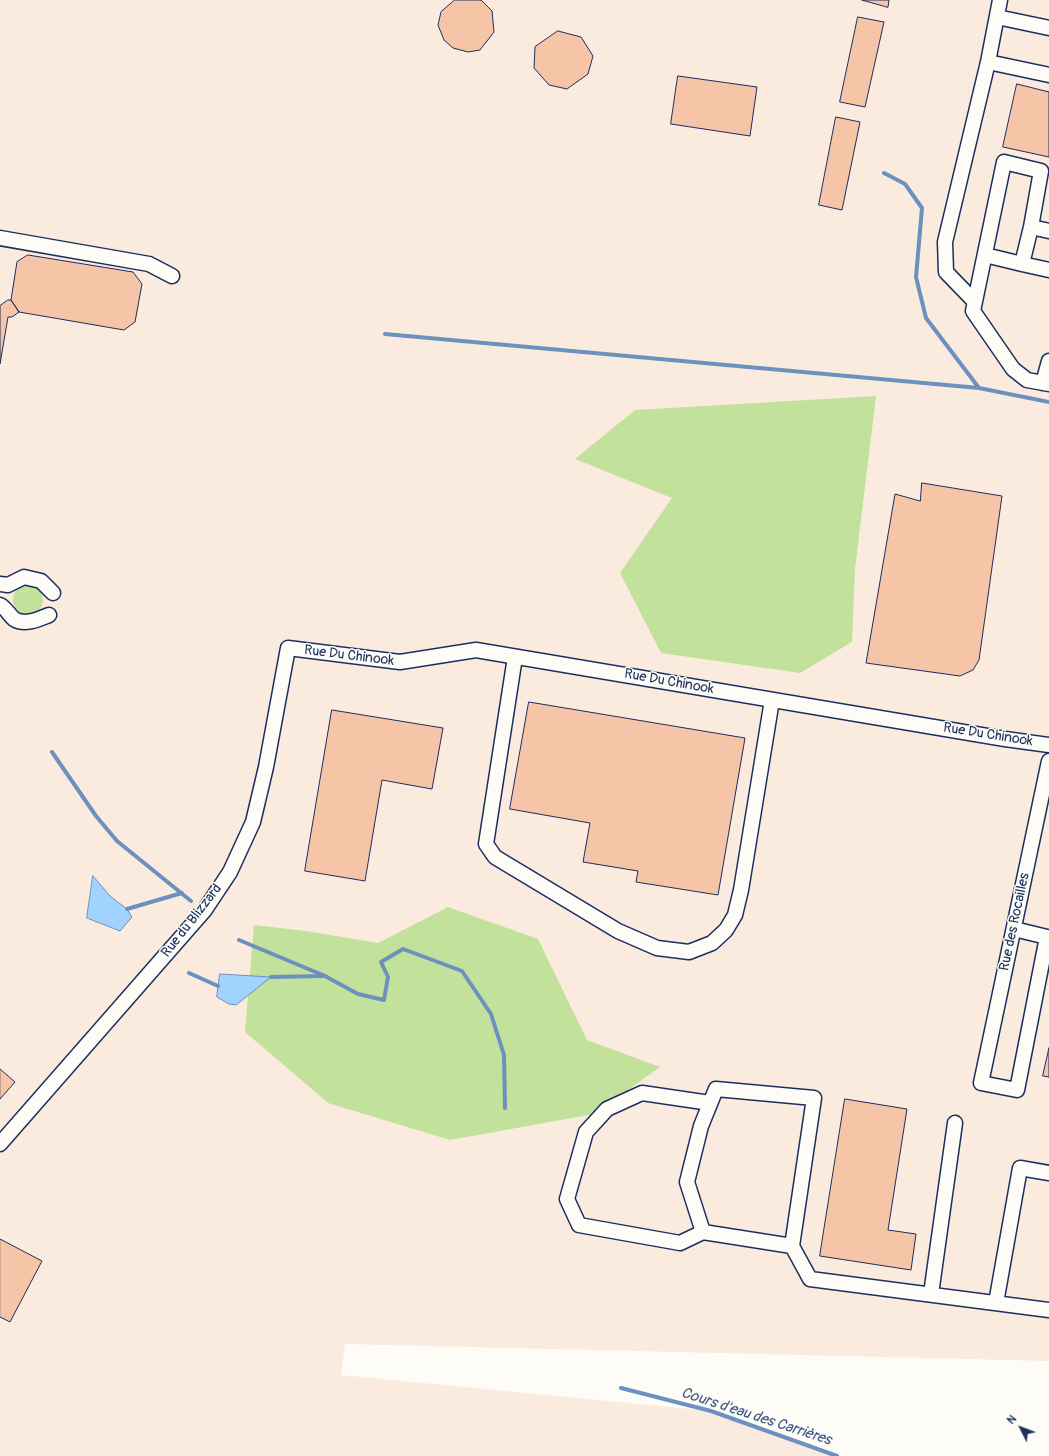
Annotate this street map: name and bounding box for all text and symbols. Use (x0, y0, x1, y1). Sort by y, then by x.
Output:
street label: Rue Du Chinook (303, 642, 395, 670)
street label: Rue Du Chinook (623, 666, 715, 698)
street label: Rue Du Chinook (942, 720, 1034, 750)
street label: Rue des Rocailles (996, 871, 1034, 973)
street label: Rue du Blizzard (158, 881, 226, 961)
water label: Cours d'eau des Carrières (679, 1384, 833, 1450)
north arrow (1001, 1408, 1041, 1448)
text: N (1004, 1413, 1019, 1427)

